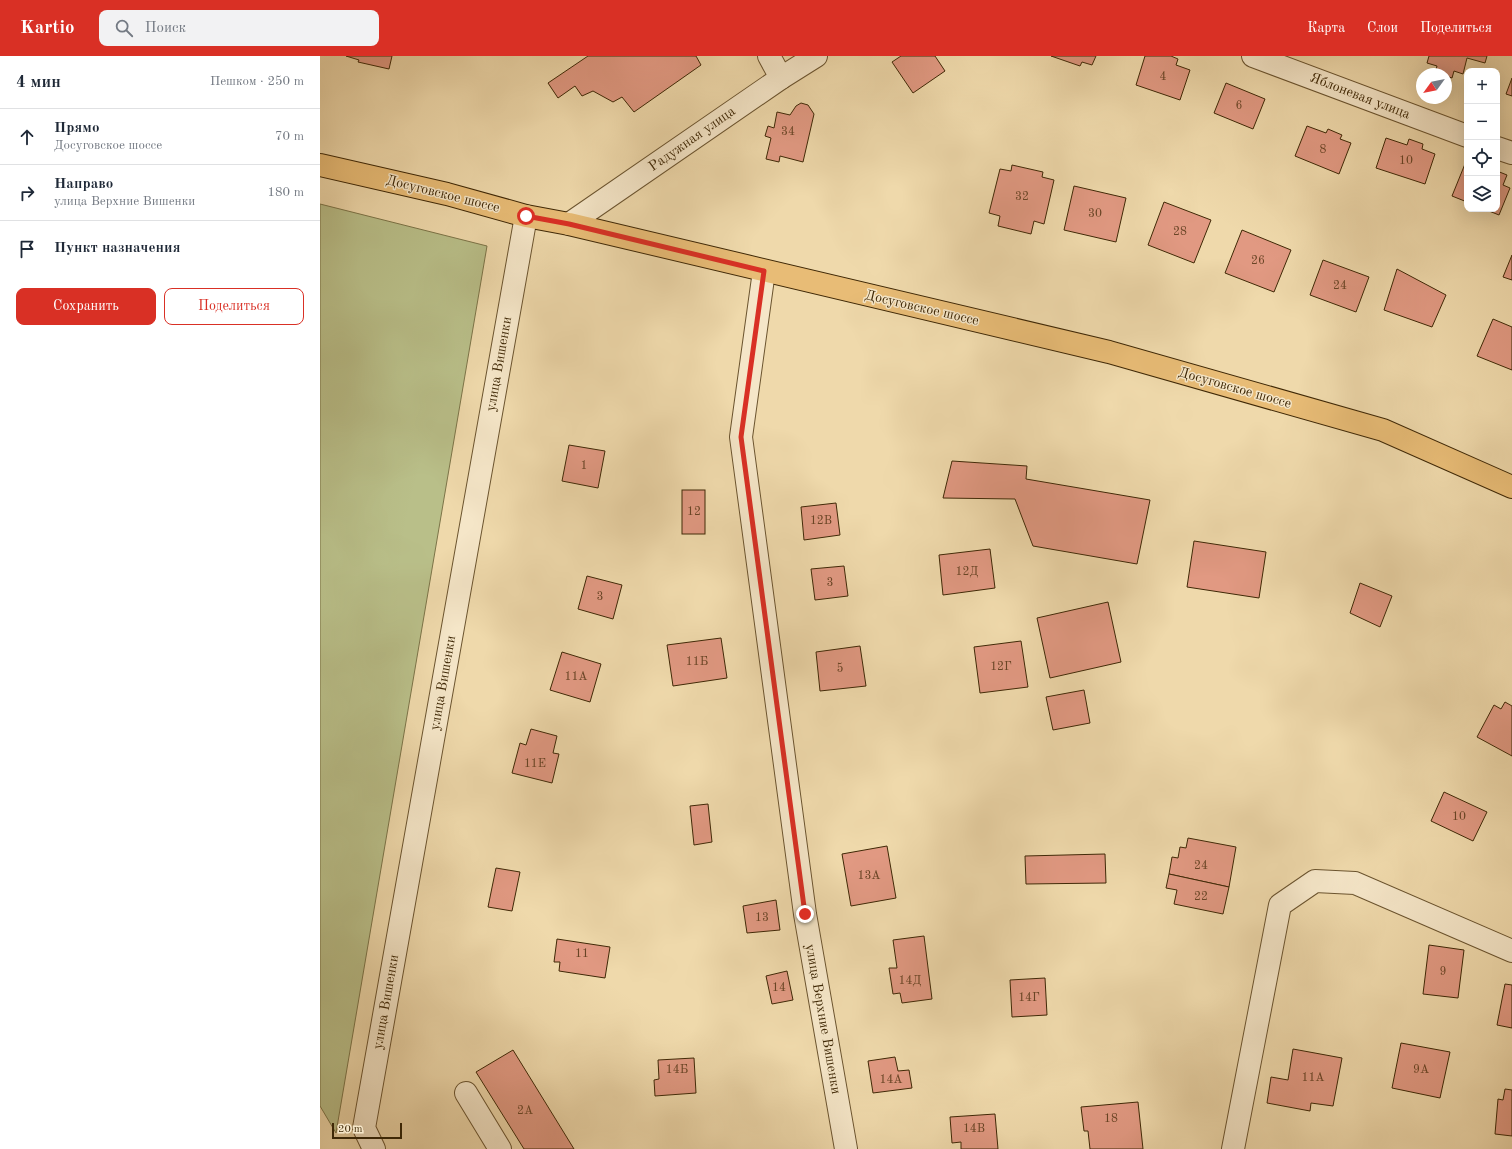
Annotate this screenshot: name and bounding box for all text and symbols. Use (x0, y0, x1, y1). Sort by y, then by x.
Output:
search box (99, 10, 379, 46)
icon: search (113, 17, 135, 39)
text: Kartio (20, 19, 75, 38)
text: Поиск (145, 21, 186, 36)
text: Карта (1307, 21, 1345, 35)
text: Слои (1367, 21, 1398, 35)
text: Поделиться (1420, 21, 1492, 35)
north arrow (1416, 68, 1452, 104)
map controls (1464, 68, 1500, 212)
button: + (1464, 68, 1500, 104)
street label: Яблоневая улица (1308, 70, 1412, 122)
house number: 4 (1160, 71, 1167, 83)
text: 4 мин (16, 74, 61, 91)
text: Пешком · 250 m (210, 75, 304, 88)
house number: 6 (1236, 100, 1243, 112)
street label: Радужная улица (646, 104, 738, 174)
button: − (1464, 104, 1500, 140)
text: Прямо (54, 121, 100, 136)
icon: ahead (16, 126, 38, 148)
house number: 34 (781, 126, 795, 138)
text: 70 m (275, 130, 304, 143)
text: Досуговское шоссе (54, 139, 162, 152)
button: locate (1464, 140, 1500, 176)
house number: 8 (1320, 144, 1327, 156)
house number: 10 (1399, 155, 1413, 167)
street label: Досуговское шоссе (385, 173, 501, 215)
button: layers (1464, 176, 1500, 212)
text: Направо (54, 177, 113, 192)
icon: right (16, 182, 38, 204)
text: 180 m (267, 186, 304, 199)
house number: 32 (1015, 191, 1029, 203)
text: улица Верхние Вишенки (54, 195, 195, 208)
route start (517, 207, 535, 225)
house number: 30 (1088, 208, 1102, 220)
house number: 28 (1173, 226, 1187, 238)
icon: arrive (16, 238, 38, 260)
text: Пункт назначения (54, 241, 181, 256)
house number: 26 (1251, 255, 1265, 267)
house number: 24 (1333, 280, 1347, 292)
button: Сохранить (16, 288, 156, 325)
button: Поделиться (164, 288, 304, 325)
street label: Досуговское шоссе (864, 288, 980, 328)
street label: улица Вишенки (484, 315, 514, 413)
street label: Досуговское шоссе (1177, 365, 1293, 411)
house number: 1 (581, 460, 587, 472)
house number: 12 (687, 506, 701, 518)
house number: 12В (810, 515, 832, 527)
house number: 12Д (956, 566, 979, 578)
house number: 3 (827, 577, 833, 589)
house number: 3 (597, 591, 603, 603)
street label: улица Вишенки (428, 634, 458, 732)
house number: 11Б (686, 656, 708, 668)
house number: 12Г (990, 661, 1012, 673)
house number: 5 (837, 662, 844, 675)
house number: 11А (564, 671, 588, 683)
house number: 11Е (524, 758, 546, 770)
house number: 10 (1452, 811, 1466, 823)
house number: 24 (1194, 860, 1208, 872)
house number: 13А (857, 870, 881, 882)
house number: 22 (1194, 891, 1208, 903)
route end (796, 905, 814, 923)
house number: 13 (755, 912, 769, 924)
street label: улица Верхние Вишенки (803, 943, 843, 1095)
house number: 11 (575, 948, 589, 960)
street label: улица Вишенки (371, 953, 401, 1051)
house number: 9 (1440, 966, 1446, 978)
house number: 14Д (899, 975, 922, 987)
house number: 14 (772, 982, 786, 994)
house number: 14Г (1018, 992, 1040, 1004)
house number: 14Б (666, 1064, 688, 1076)
house number: 9А (1413, 1064, 1429, 1076)
house number: 11А (1301, 1072, 1325, 1084)
house number: 14А (879, 1074, 903, 1086)
house number: 2А (517, 1105, 533, 1117)
house number: 18 (1104, 1113, 1118, 1125)
scale bar (332, 1121, 402, 1140)
house number: 14В (963, 1123, 985, 1135)
text: 20 m (338, 1124, 363, 1135)

